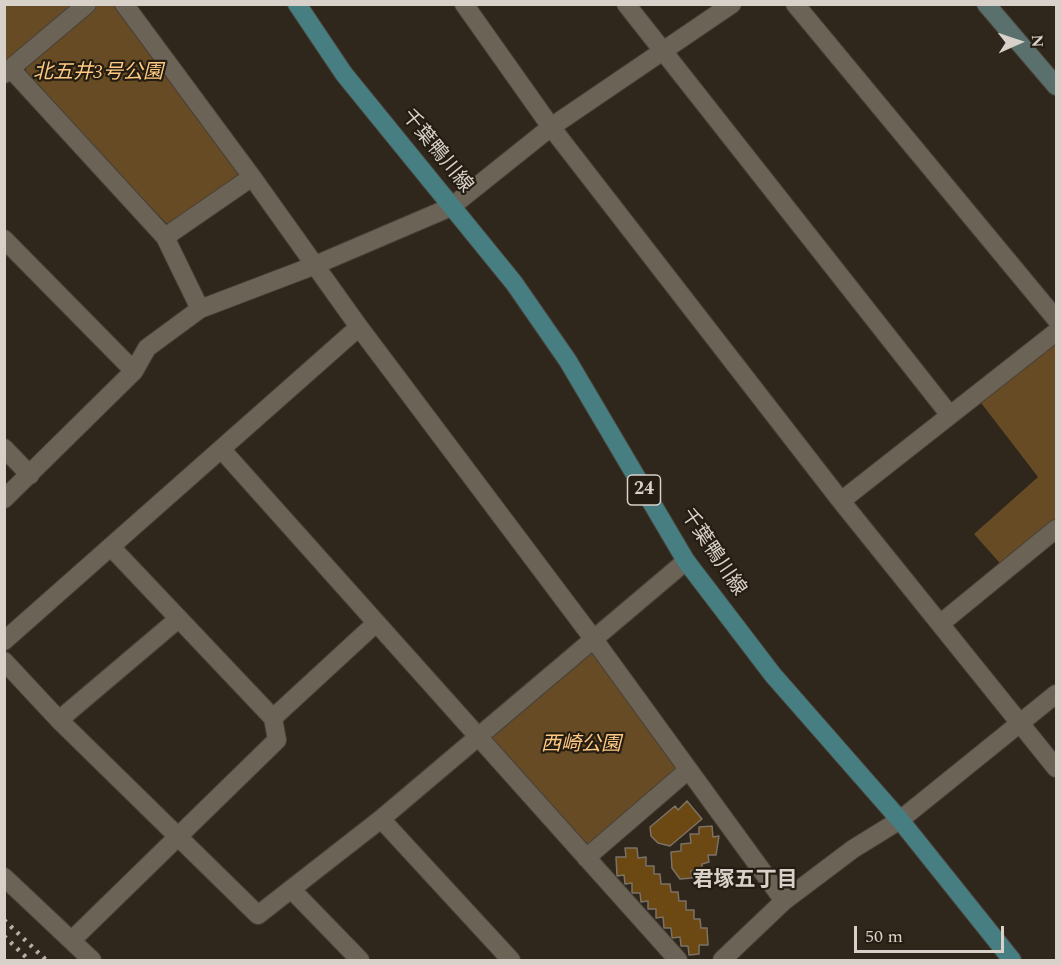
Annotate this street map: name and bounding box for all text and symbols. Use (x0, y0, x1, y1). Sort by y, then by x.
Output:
north arrow (989, 12, 1049, 72)
text: N (1025, 34, 1049, 48)
park label: 北五井3号公園 (33, 62, 163, 86)
street label: 千葉鴨川線 (395, 106, 477, 198)
road number: 24 (628, 475, 660, 505)
street label: 千葉鴨川線 (674, 505, 750, 601)
park label: 西崎公園 (541, 734, 621, 758)
district label: 君塚五丁目 (693, 869, 797, 895)
scale bar (857, 914, 1007, 952)
text: 50 m (865, 923, 903, 950)

